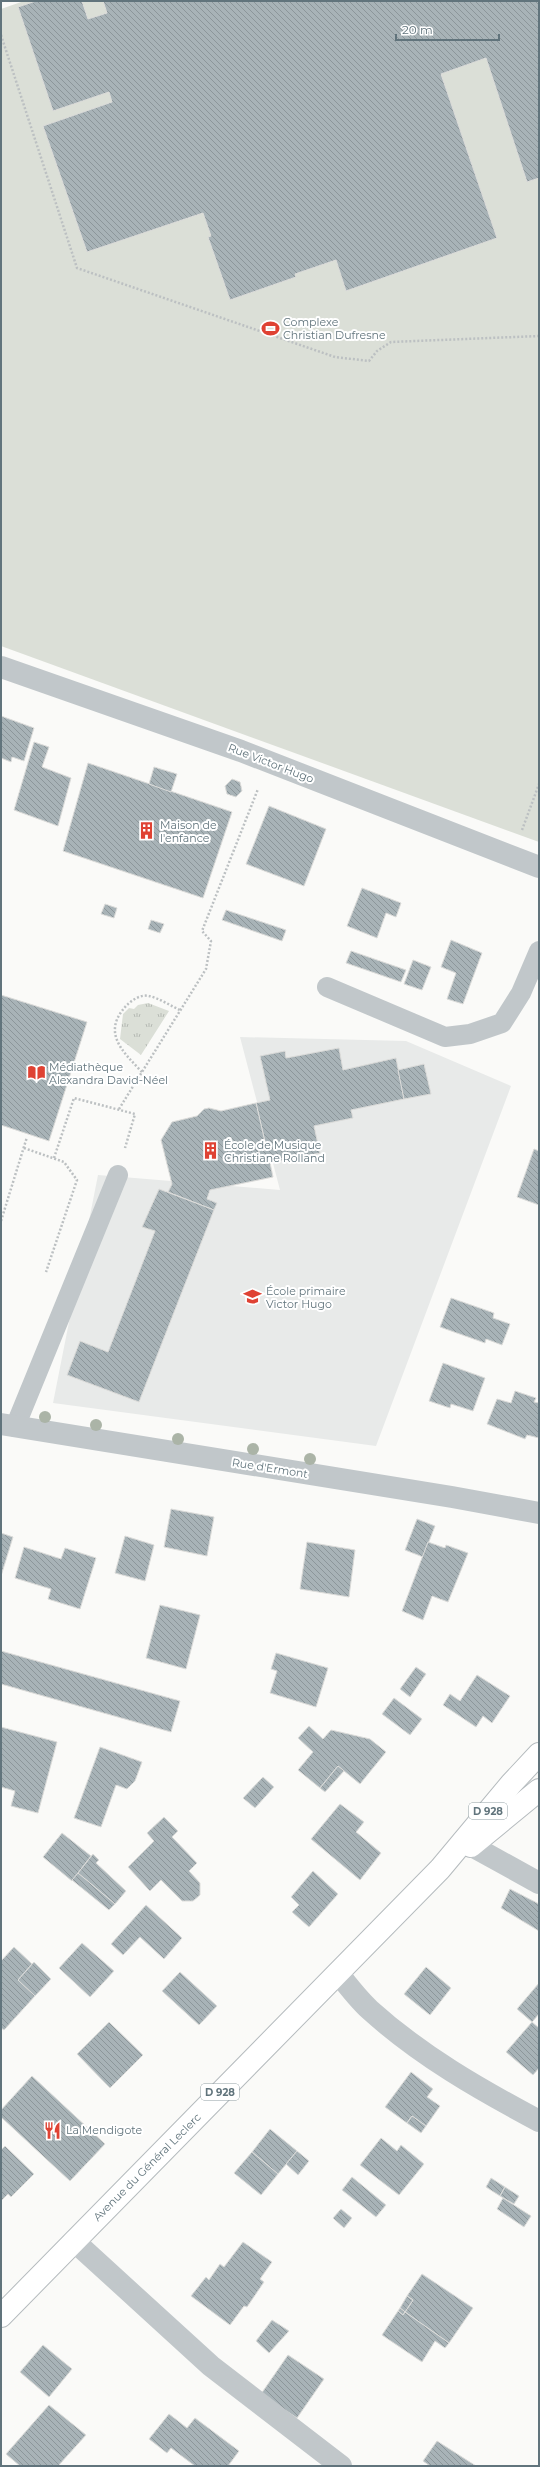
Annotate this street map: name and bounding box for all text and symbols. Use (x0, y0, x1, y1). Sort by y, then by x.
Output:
scale bar (396, 16, 499, 42)
text: 20 m (402, 22, 433, 37)
place label: Complexe Christian Dufresne (283, 315, 386, 342)
sports icon: Complexe Christian Dufresne (260, 318, 280, 338)
street label: Rue Victor Hugo (226, 740, 316, 786)
place label: Maison de l'enfance (160, 818, 217, 845)
building icon: Maison de l'enfance (137, 821, 157, 841)
place label: Médiathèque Alexandra David-Néel (49, 1060, 168, 1087)
library icon: Médiathèque Alexandra David-Néel (26, 1063, 46, 1083)
place label: École de Musique Christiane Rolland (224, 1138, 325, 1165)
building icon: École de Musique Christiane Rolland (201, 1141, 221, 1161)
place label: École primaire Victor Hugo (266, 1284, 346, 1311)
school or university icon: École primaire Victor Hugo (243, 1287, 263, 1307)
street label: Rue d'Ermont (231, 1455, 309, 1481)
road number: D 928 (469, 1803, 507, 1819)
road number: D 928 (201, 2084, 239, 2100)
street label: Avenue du Général Leclerc (90, 2110, 204, 2224)
restaurant icon: La Mendigote (43, 2120, 63, 2140)
place label: La Mendigote (66, 2123, 143, 2137)

